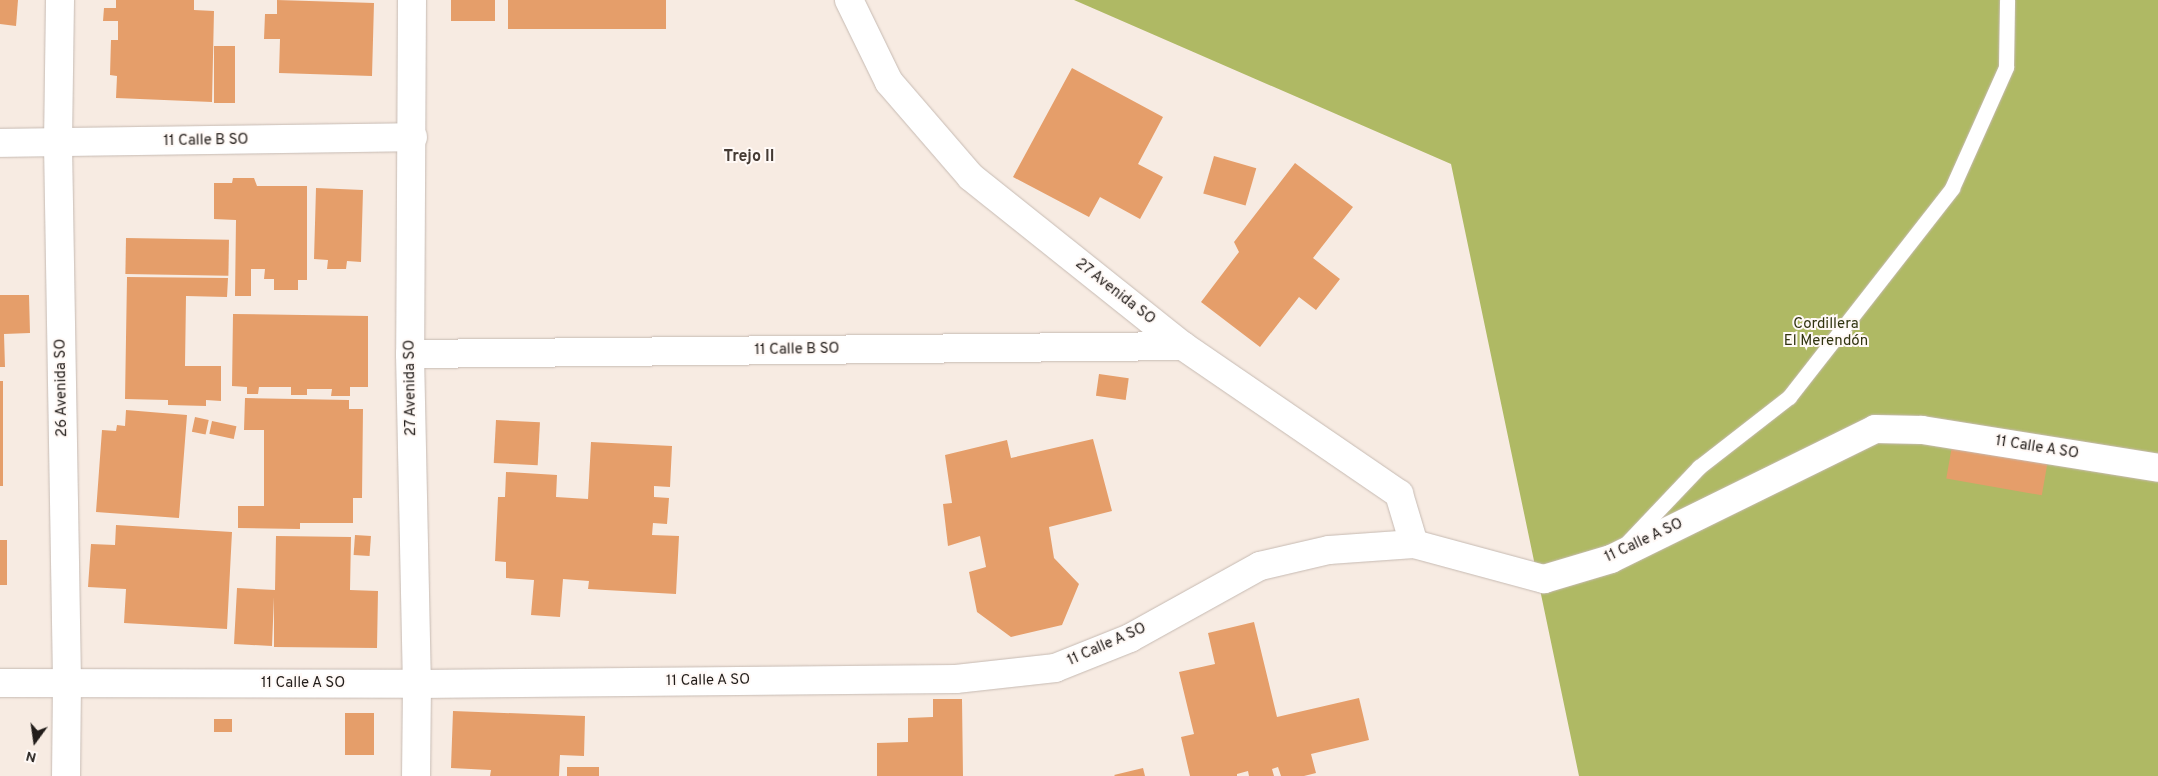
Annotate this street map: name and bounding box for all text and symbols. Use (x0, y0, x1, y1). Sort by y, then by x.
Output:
street label: 11 Calle B SO (163, 131, 249, 151)
district label: Trejo II (724, 147, 774, 167)
street label: 27 Avenida SO (1071, 255, 1159, 329)
park label: Cordillera El Merendón (1784, 315, 1868, 350)
street label: 26 Avenida SO (52, 338, 72, 438)
street label: 27 Avenida SO (401, 339, 421, 437)
street label: 11 Calle B SO (754, 340, 840, 360)
street label: 11 Calle A SO (1993, 432, 2081, 464)
street label: 11 Calle A SO (1601, 515, 1687, 567)
street label: 11 Calle A SO (1064, 619, 1150, 671)
street label: 11 Calle A SO (665, 671, 751, 691)
street label: 11 Calle A SO (260, 675, 346, 693)
north arrow (10, 716, 60, 766)
text: N (24, 747, 38, 766)

